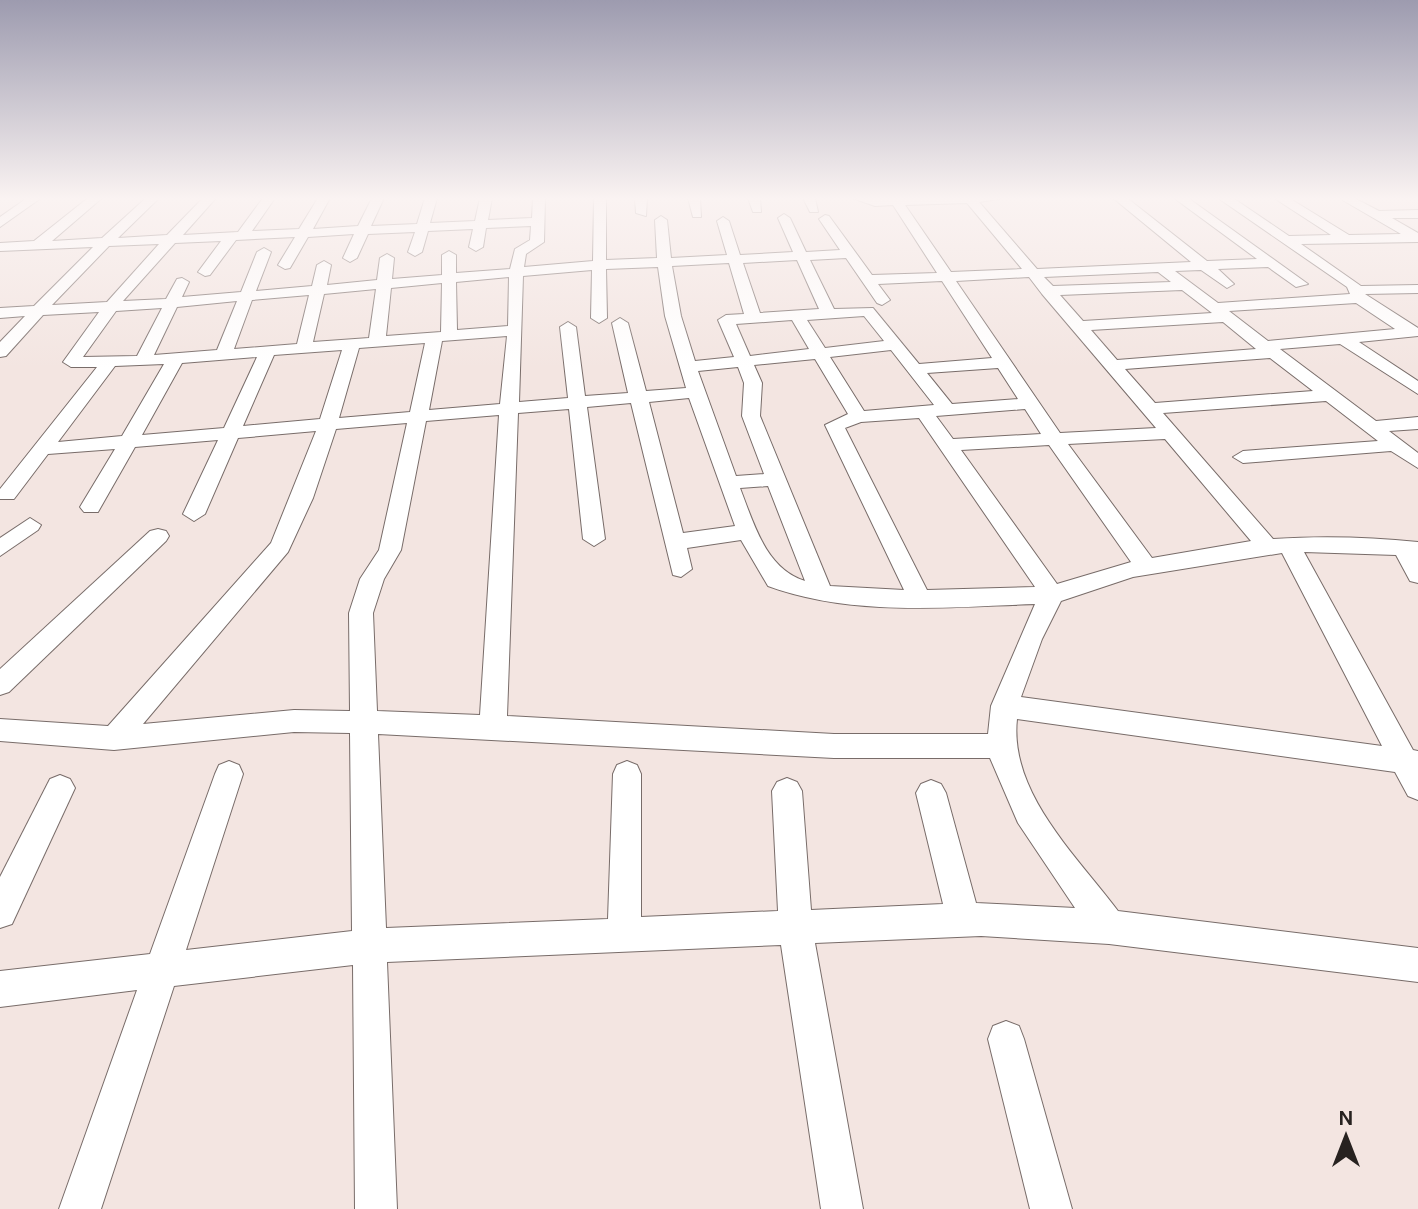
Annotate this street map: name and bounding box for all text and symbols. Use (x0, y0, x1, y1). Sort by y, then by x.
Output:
north arrow (1306, 1097, 1386, 1177)
text: N (1338, 1105, 1354, 1131)

